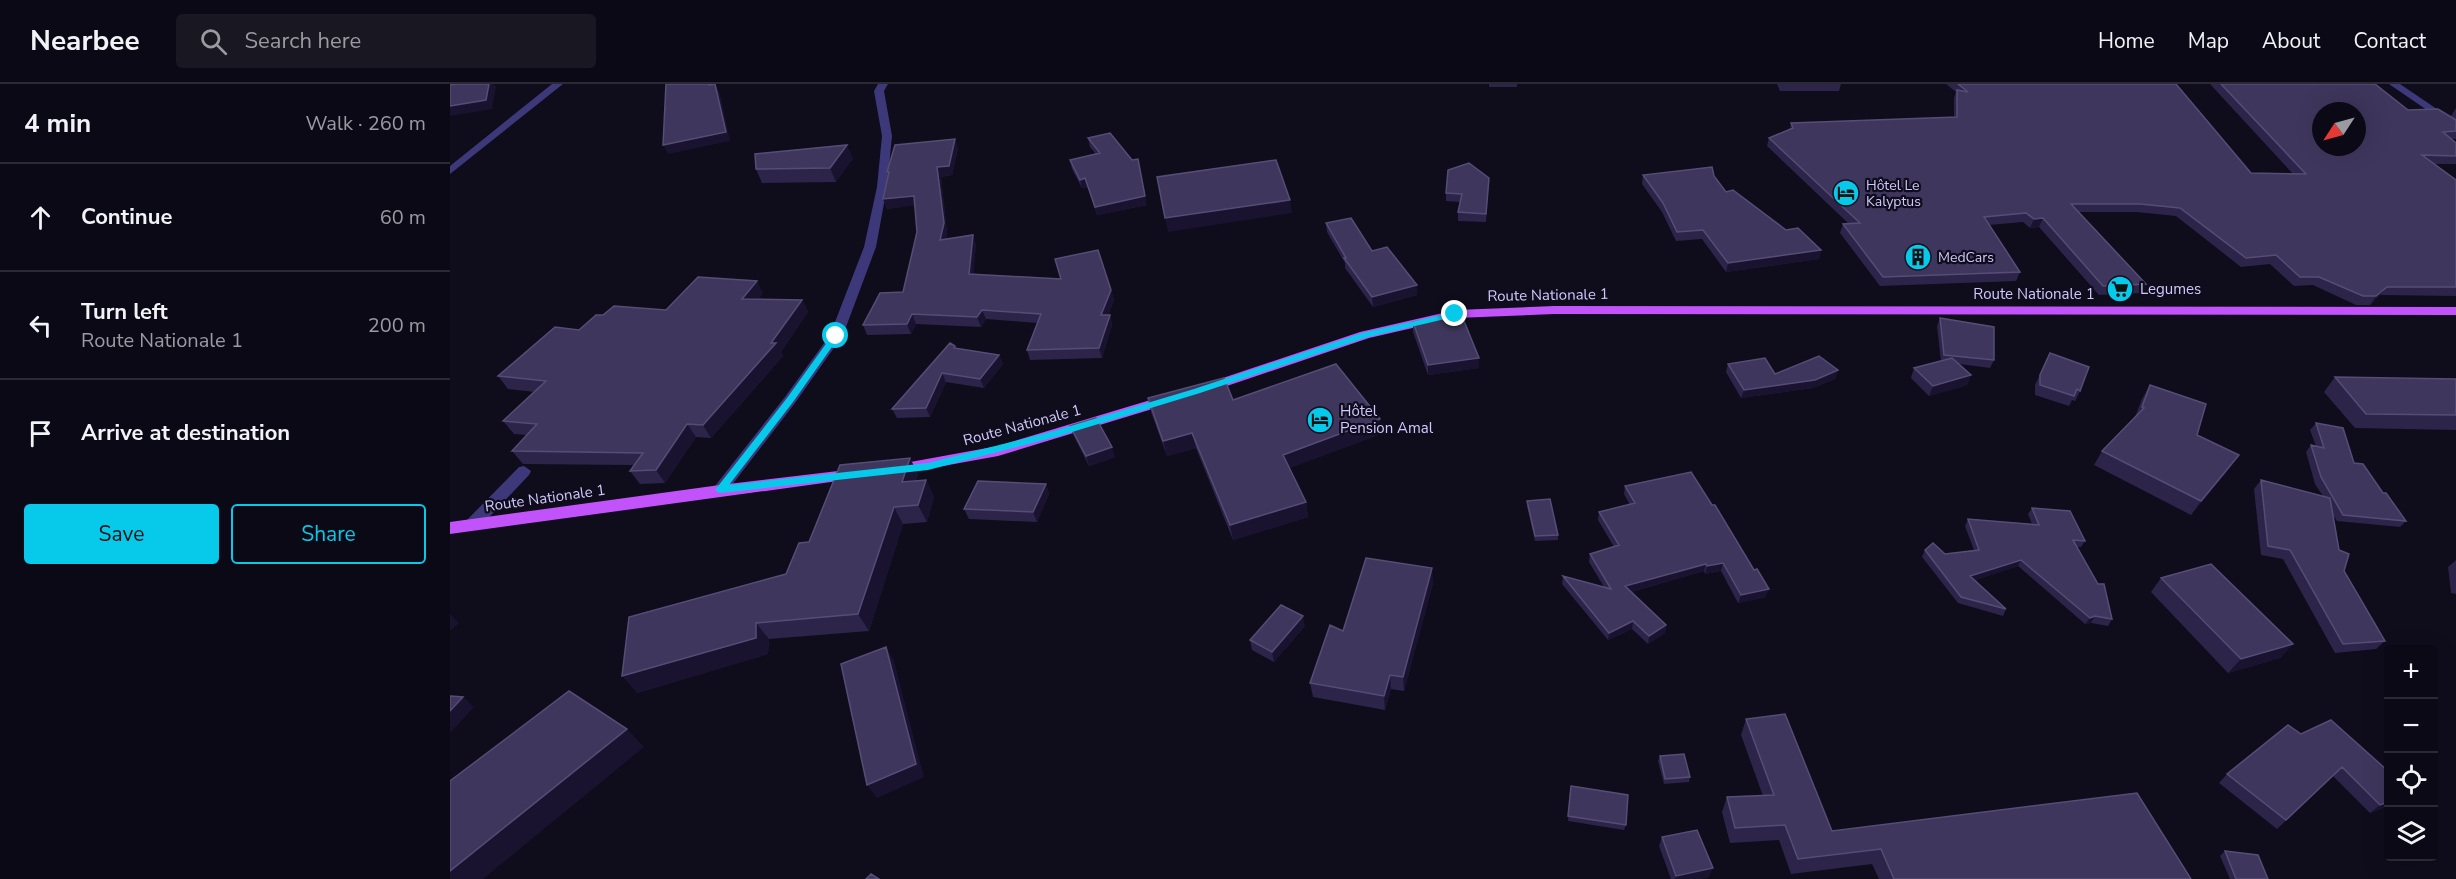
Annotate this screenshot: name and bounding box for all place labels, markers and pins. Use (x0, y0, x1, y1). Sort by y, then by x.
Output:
place label: Hôtel Le Kalyptus (1866, 176, 1921, 211)
hotel icon: Hôtel Le Kalyptus (1831, 178, 1861, 208)
building icon: MedCars (1903, 242, 1933, 272)
place label: MedCars (1938, 248, 1994, 267)
supermarket icon: Legumes (2105, 274, 2135, 304)
place label: Legumes (2140, 279, 2201, 299)
place label: Hôtel Pension Amal (1340, 401, 1434, 438)
hotel icon: Hôtel Pension Amal (1305, 405, 1335, 435)

